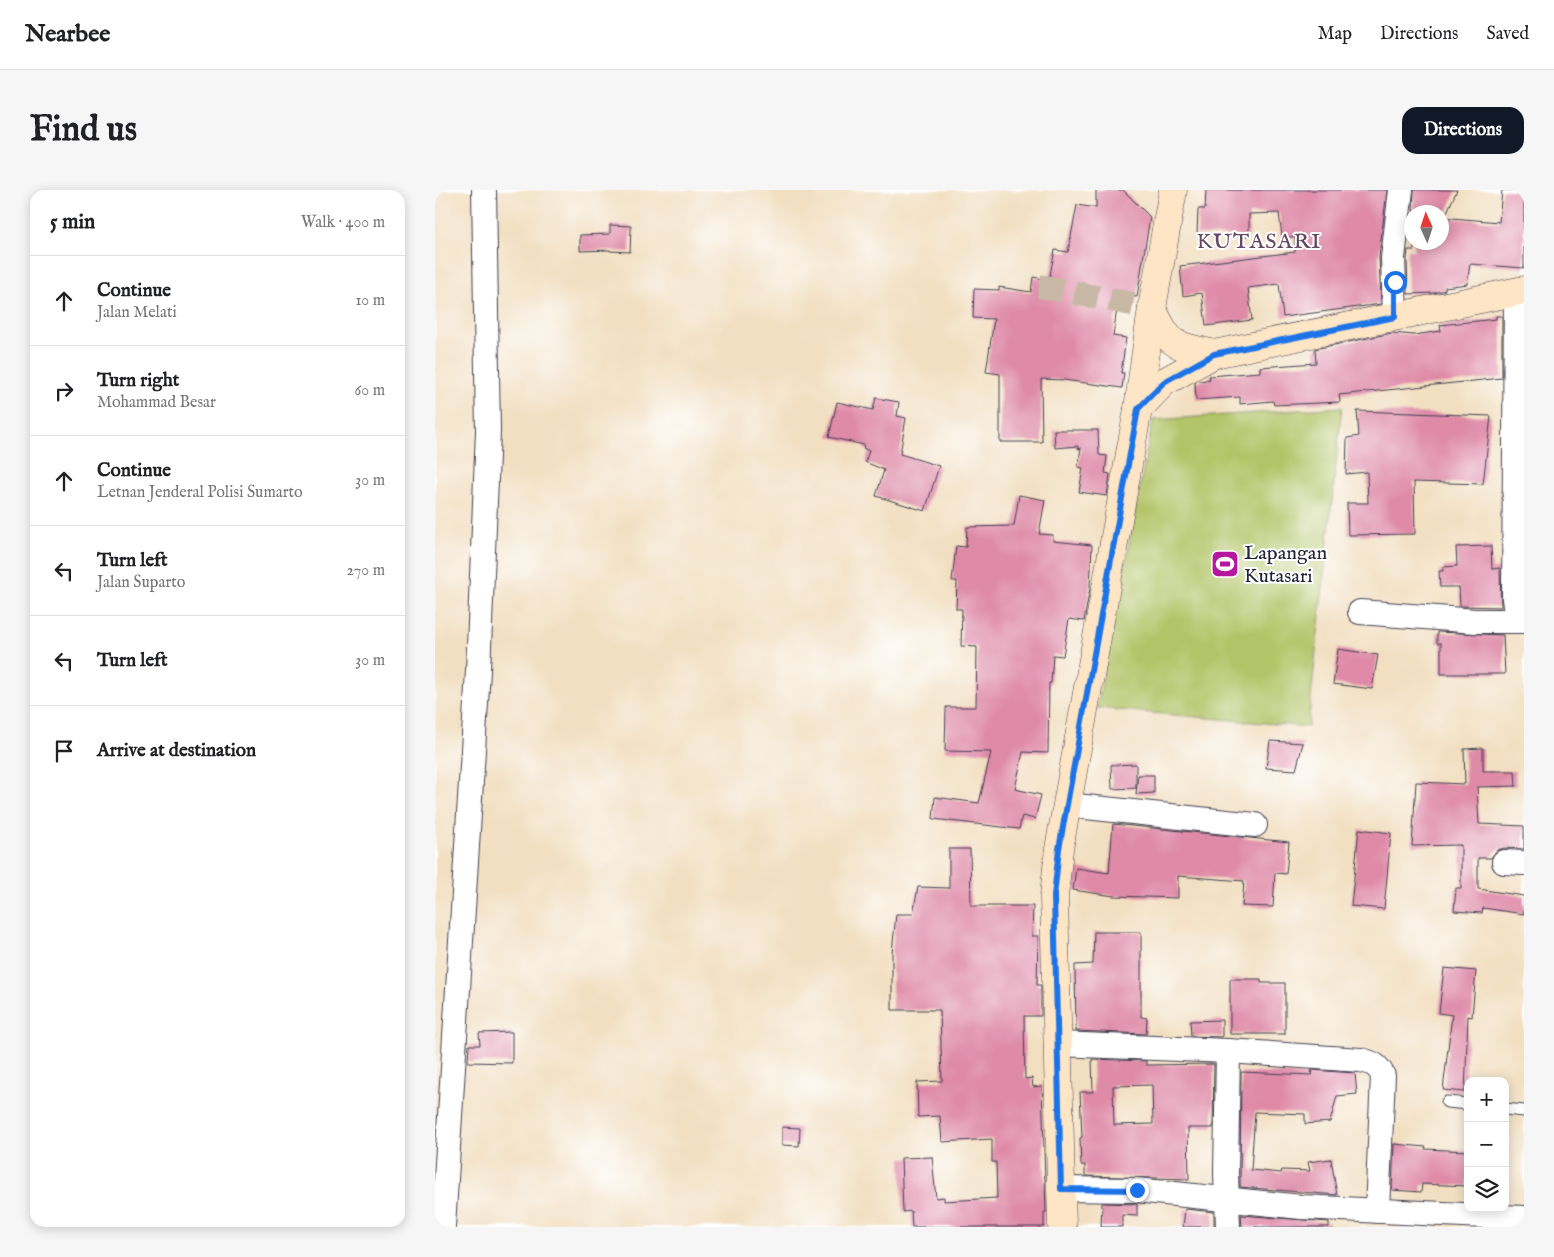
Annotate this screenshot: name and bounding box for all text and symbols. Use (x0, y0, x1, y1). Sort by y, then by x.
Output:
text: Nearbee (25, 19, 110, 50)
text: Map (1318, 23, 1352, 46)
text: Directions (1380, 23, 1458, 46)
text: Saved (1486, 23, 1529, 46)
button: Directions (1402, 107, 1524, 154)
text: Find us (30, 108, 137, 153)
north arrow (1404, 205, 1449, 250)
text: 5 min (50, 209, 95, 236)
text: Walk · 400 m (301, 213, 385, 233)
district label: KUTASARI (1196, 228, 1322, 256)
route start (1384, 271, 1407, 294)
text: Continue (97, 279, 171, 303)
icon: ahead (50, 287, 78, 315)
text: 10 m (355, 291, 385, 311)
text: Jalan Melati (97, 303, 177, 323)
text: Turn right (97, 369, 179, 393)
icon: right (50, 377, 78, 405)
text: 60 m (355, 381, 385, 401)
text: Mohammad Besar (97, 393, 216, 413)
text: Continue (97, 459, 171, 483)
icon: ahead (50, 467, 78, 495)
text: 30 m (355, 471, 385, 491)
text: Letnan Jenderal Polisi Sumarto (97, 483, 303, 503)
place label: Lapangan Kutasari (1244, 541, 1327, 589)
text: Turn left (97, 549, 168, 573)
sports icon: Lapangan Kutasari (1210, 549, 1240, 579)
icon: left (50, 557, 78, 585)
text: 270 m (346, 561, 385, 581)
text: Jalan Suparto (97, 573, 185, 593)
icon: left (50, 647, 78, 675)
text: Turn left (97, 649, 168, 673)
text: 30 m (355, 651, 385, 671)
icon: arrive (50, 737, 78, 765)
text: Arrive at destination (97, 739, 256, 763)
map controls (1464, 1077, 1509, 1212)
button: + (1464, 1077, 1509, 1122)
button: − (1464, 1122, 1509, 1167)
button: layers (1464, 1167, 1509, 1212)
route end (1126, 1179, 1149, 1202)

